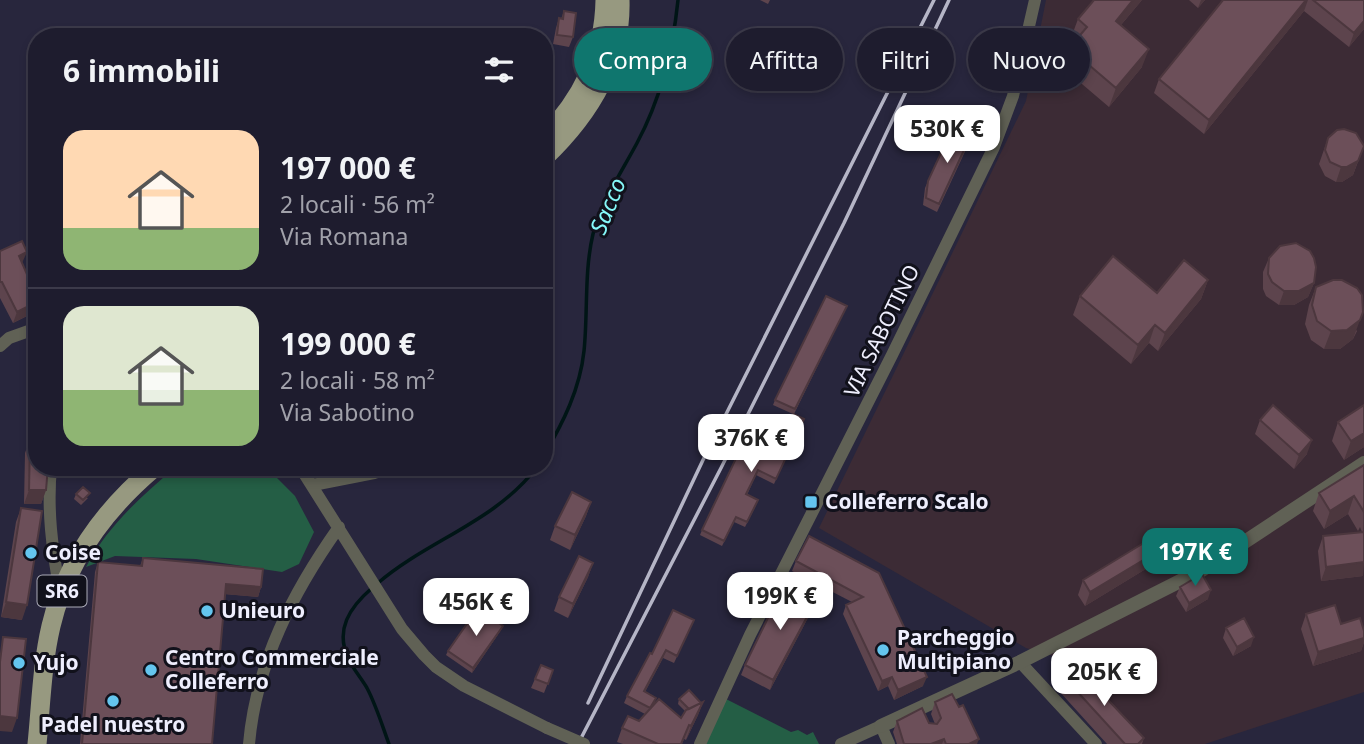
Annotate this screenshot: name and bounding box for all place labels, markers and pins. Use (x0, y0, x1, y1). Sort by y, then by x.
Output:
pin: 530K € (890, 106, 1004, 165)
pin: 376K € (694, 414, 808, 474)
place label: Colleferro Scalo (825, 487, 989, 515)
marker: Colleferro Scalo (803, 494, 819, 510)
pin: 197K € (1138, 528, 1252, 588)
place label: Coise (45, 538, 101, 566)
marker: Coise (23, 545, 39, 561)
pin: 199K € (723, 572, 837, 632)
pin: 456K € (419, 578, 533, 638)
place label: Unieuro (221, 596, 305, 624)
marker: Unieuro (199, 603, 215, 619)
place label: Parcheggio Multipiano (897, 623, 1015, 675)
marker: Parcheggio Multipiano (875, 642, 891, 658)
place label: Centro Commerciale Colleferro (165, 643, 379, 695)
place label: Yujo (33, 648, 79, 676)
pin: 205K € (1047, 648, 1161, 708)
marker: Yujo (11, 655, 27, 671)
marker: Centro Commerciale Colleferro (143, 662, 159, 678)
marker: Padel nuestro (105, 693, 121, 709)
place label: Padel nuestro (41, 710, 185, 738)

